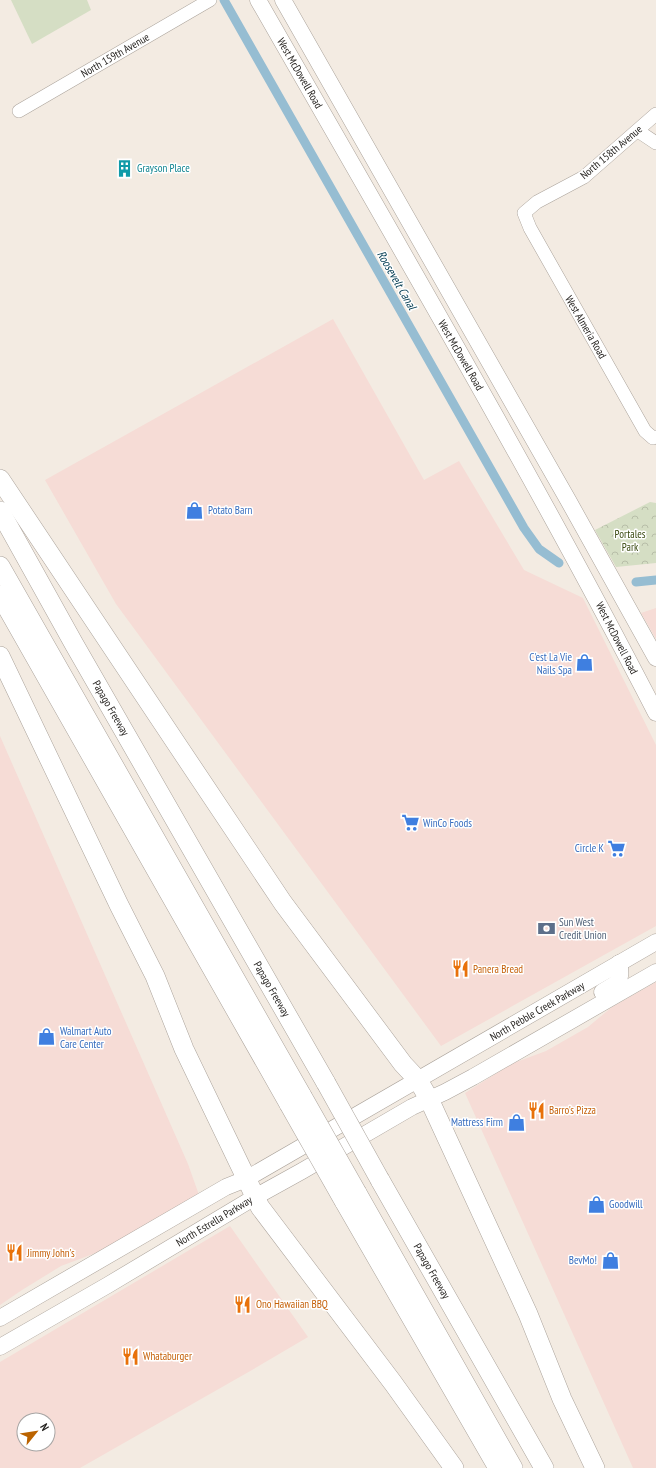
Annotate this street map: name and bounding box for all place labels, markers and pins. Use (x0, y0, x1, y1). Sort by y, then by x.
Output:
building icon: Grayson Place (114, 158, 134, 178)
place label: Grayson Place (137, 161, 190, 175)
shop icon: Potato Barn (185, 500, 205, 520)
place label: Potato Barn (208, 503, 252, 517)
place label: C'est La Vie Nails Spa (529, 650, 572, 677)
shop icon: C'est La Vie Nails Spa (575, 653, 595, 673)
supermarket icon: WinCo Foods (400, 813, 420, 833)
place label: WinCo Foods (423, 816, 472, 830)
supermarket icon: Circle K (607, 838, 627, 858)
place label: Circle K (575, 841, 605, 855)
place label: Sun West Credit Union (559, 915, 607, 942)
bank icon: Sun West Credit Union (536, 918, 556, 938)
restaurant icon: Panera Bread (450, 959, 470, 979)
place label: Panera Bread (473, 962, 523, 976)
place label: Walmart Auto Care Center (60, 1024, 112, 1051)
shop icon: Walmart Auto Care Center (37, 1027, 57, 1047)
restaurant icon: Barro's Pizza (526, 1100, 546, 1120)
place label: Barro's Pizza (549, 1103, 596, 1117)
shop icon: Mattress Firm (506, 1112, 526, 1132)
place label: Mattress Firm (451, 1115, 503, 1129)
shop icon: Goodwill (586, 1194, 606, 1214)
place label: Goodwill (609, 1197, 643, 1211)
restaurant icon: Jimmy John's (4, 1243, 24, 1263)
place label: Jimmy John's (26, 1246, 75, 1260)
shop icon: BevMo! (600, 1250, 620, 1270)
place label: BevMo! (569, 1253, 597, 1267)
restaurant icon: Ono Hawaiian BBQ (233, 1294, 253, 1314)
place label: Ono Hawaiian BBQ (256, 1297, 329, 1311)
restaurant icon: Whataburger (120, 1346, 140, 1366)
place label: Whataburger (143, 1349, 192, 1363)

